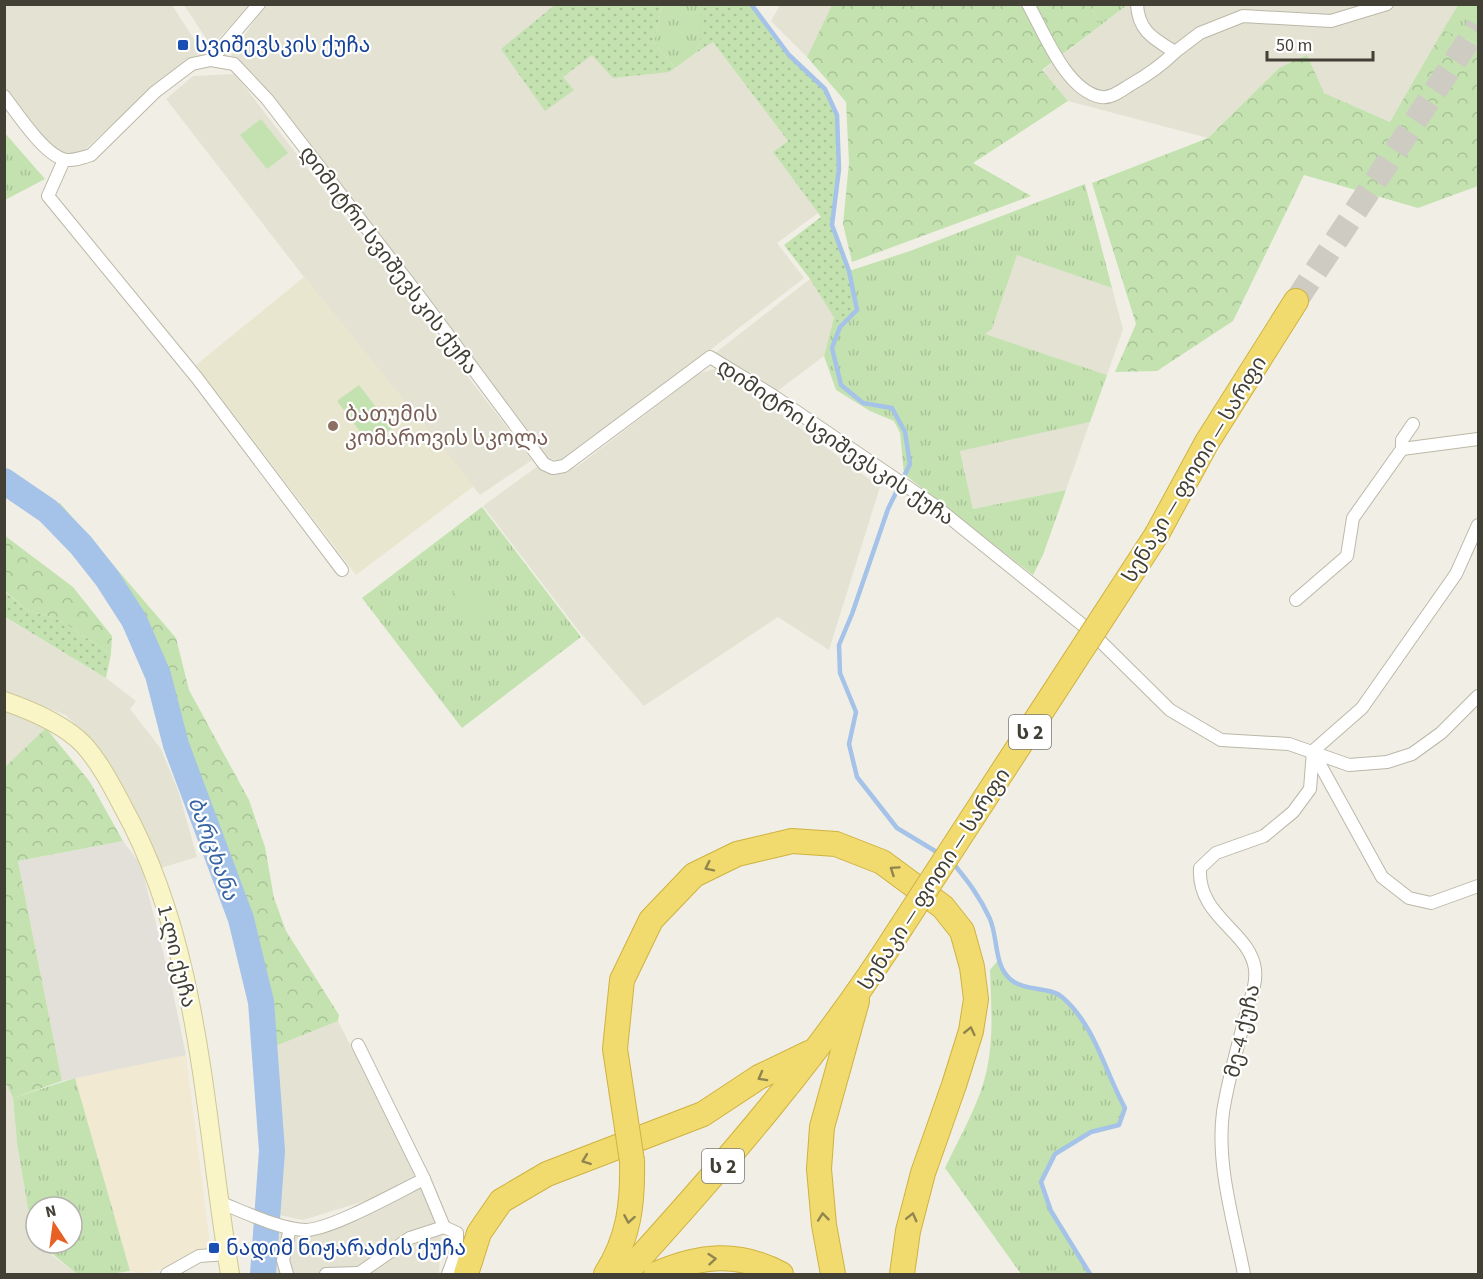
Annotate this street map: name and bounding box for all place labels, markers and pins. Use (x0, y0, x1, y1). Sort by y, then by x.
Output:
place label: სვიშევსკის ქუჩა (195, 30, 370, 60)
marker: სვიშევსკის ქუჩა (176, 38, 190, 52)
place label: ბათუმის კომაროვის სკოლა (345, 399, 548, 453)
marker: ბათუმის კომაროვის სკოლა (326, 419, 340, 433)
place label: ნადიმ ნიჟარაძის ქუჩა (226, 1233, 466, 1263)
marker: ნადიმ ნიჟარაძის ქუჩა (207, 1241, 221, 1255)

